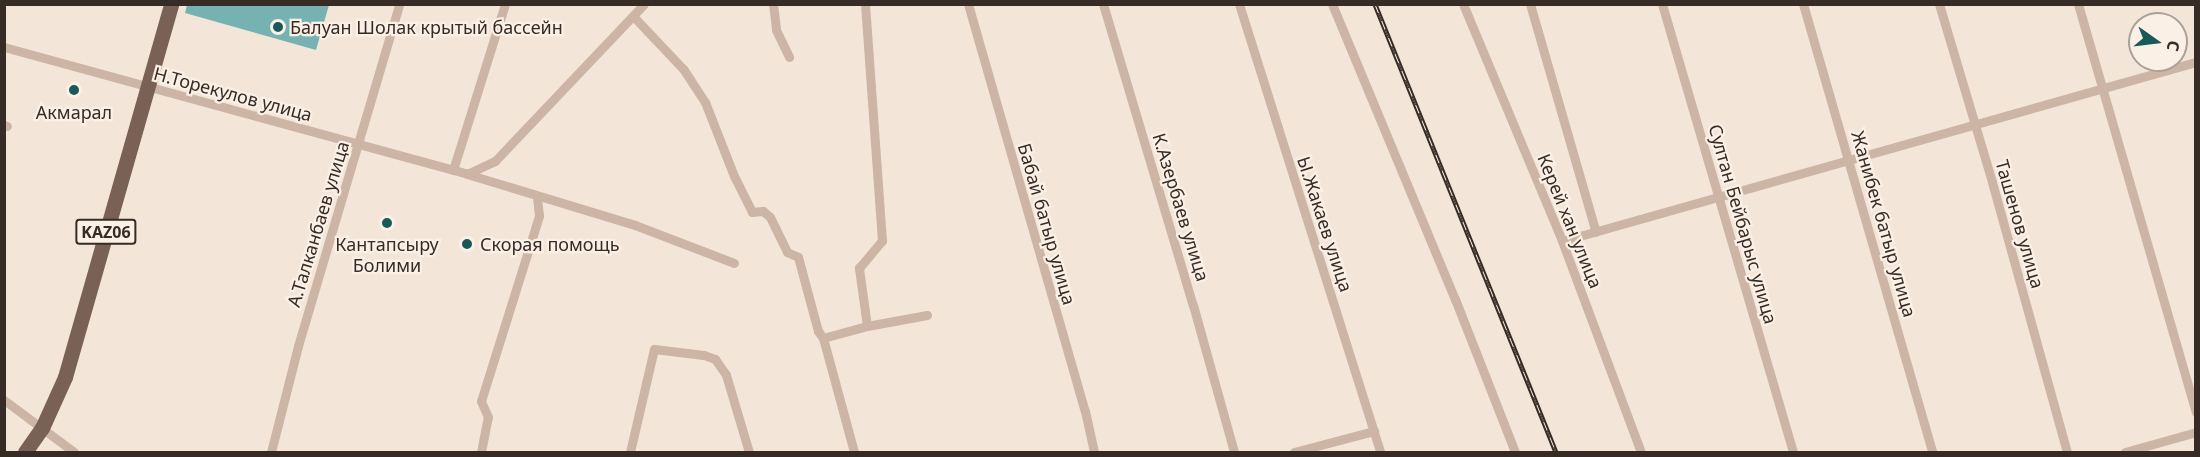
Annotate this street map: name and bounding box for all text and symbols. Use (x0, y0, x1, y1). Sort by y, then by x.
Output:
north arrow (2128, 12, 2188, 72)
place label: Балуан Шолак крытый бассейн (290, 16, 563, 38)
marker: Балуан Шолак крытый бассейн (271, 20, 285, 34)
text: С (2162, 38, 2185, 54)
street label: Н.Торекулов улица (151, 62, 315, 126)
marker: Акмарал (65, 81, 83, 99)
place label: Акмарал (36, 101, 112, 123)
street label: Султан Бейбарыс улица (1704, 122, 1782, 326)
street label: Жанибек батыр улица (1847, 128, 1921, 320)
street label: К.Азербаев улица (1148, 130, 1214, 284)
street label: А.Талканбаев улица (283, 139, 353, 309)
street label: Бабай батыр улица (1014, 141, 1080, 307)
street label: Керей хан улица (1533, 151, 1607, 291)
street label: Ы.Жакаев улица (1293, 154, 1357, 294)
street label: Ташенов улица (1991, 157, 2049, 291)
marker: Кантапсыру Болими (378, 214, 396, 232)
road number: KАZ06 (74, 219, 138, 245)
place label: Скорая помощь (480, 233, 619, 255)
place label: Кантапсыру Болими (335, 234, 439, 276)
marker: Скорая помощь (458, 235, 476, 253)

